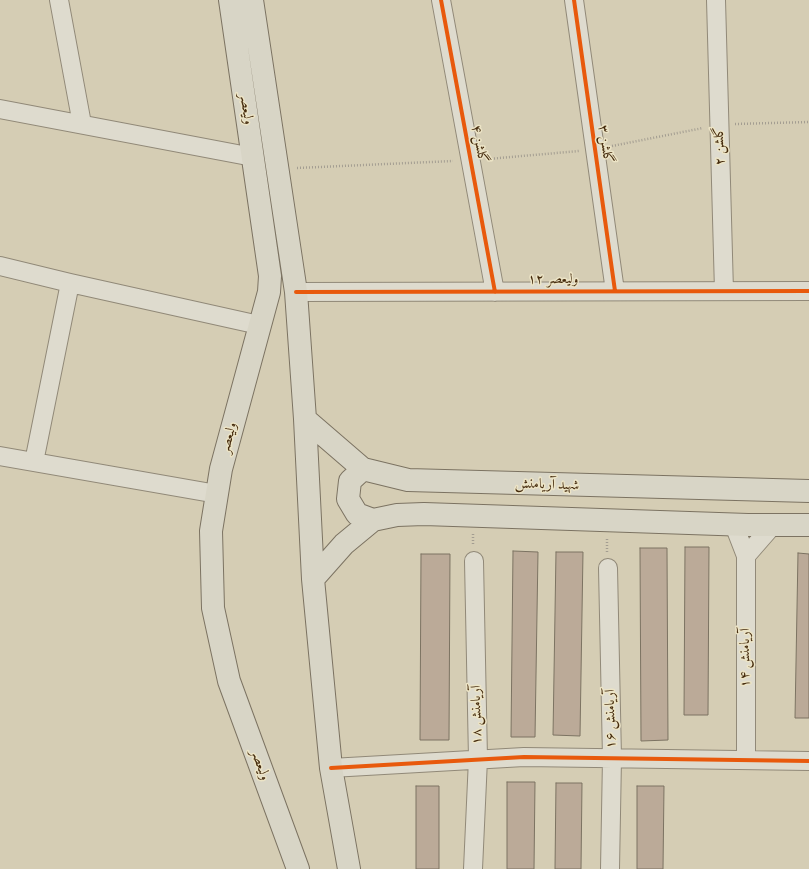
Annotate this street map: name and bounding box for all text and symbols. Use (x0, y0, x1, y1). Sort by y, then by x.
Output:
street label: ولیعصر (235, 92, 257, 126)
street label: گلشن ۴ (467, 123, 491, 165)
street label: گلشن ۳ (594, 124, 616, 164)
street label: گلشن ۲ (711, 126, 729, 166)
street label: ولیعصر ۱۲ (528, 272, 578, 288)
street label: ولیعصر (217, 421, 241, 455)
street label: شهید آریامنش (515, 475, 579, 495)
street label: آریامنش ۱۴ (738, 628, 754, 688)
street label: آریامنش ۱۸ (468, 685, 486, 745)
street label: آریامنش ۱۶ (602, 689, 620, 749)
street label: ولیعصر (247, 747, 273, 783)

